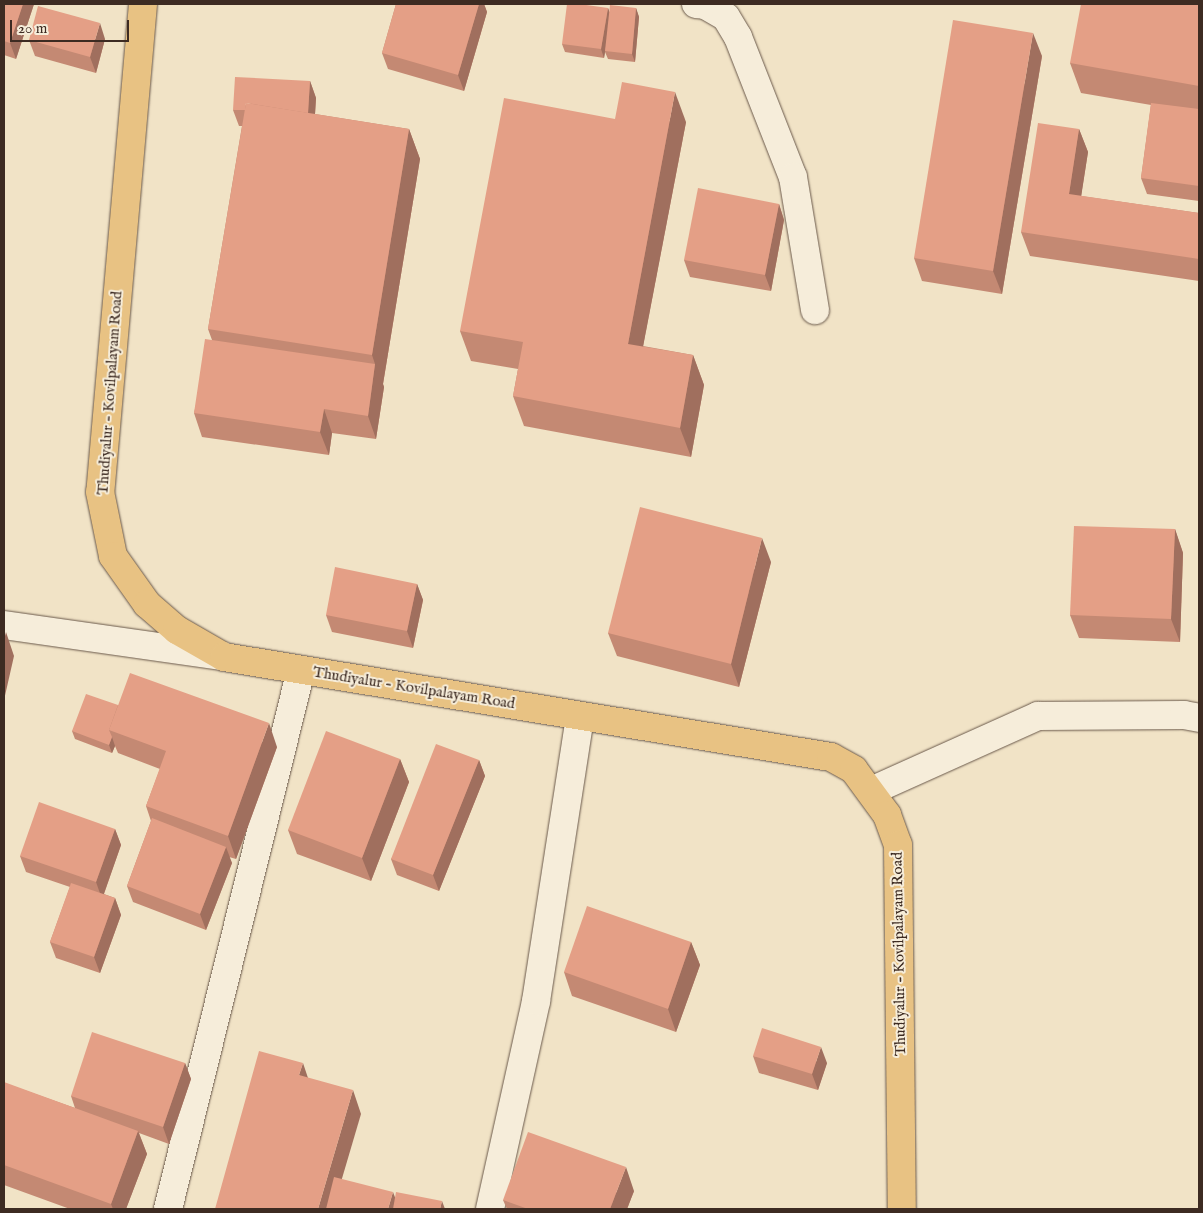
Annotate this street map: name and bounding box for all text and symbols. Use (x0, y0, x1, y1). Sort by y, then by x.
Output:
scale bar (12, 10, 131, 42)
text: 20 m (18, 19, 47, 38)
street label: Thudiyalur - Kovilpalayam Road (94, 290, 126, 496)
street label: Thudiyalur - Kovilpalayam Road (312, 663, 516, 713)
street label: Thudiyalur - Kovilpalayam Road (888, 852, 910, 1056)

